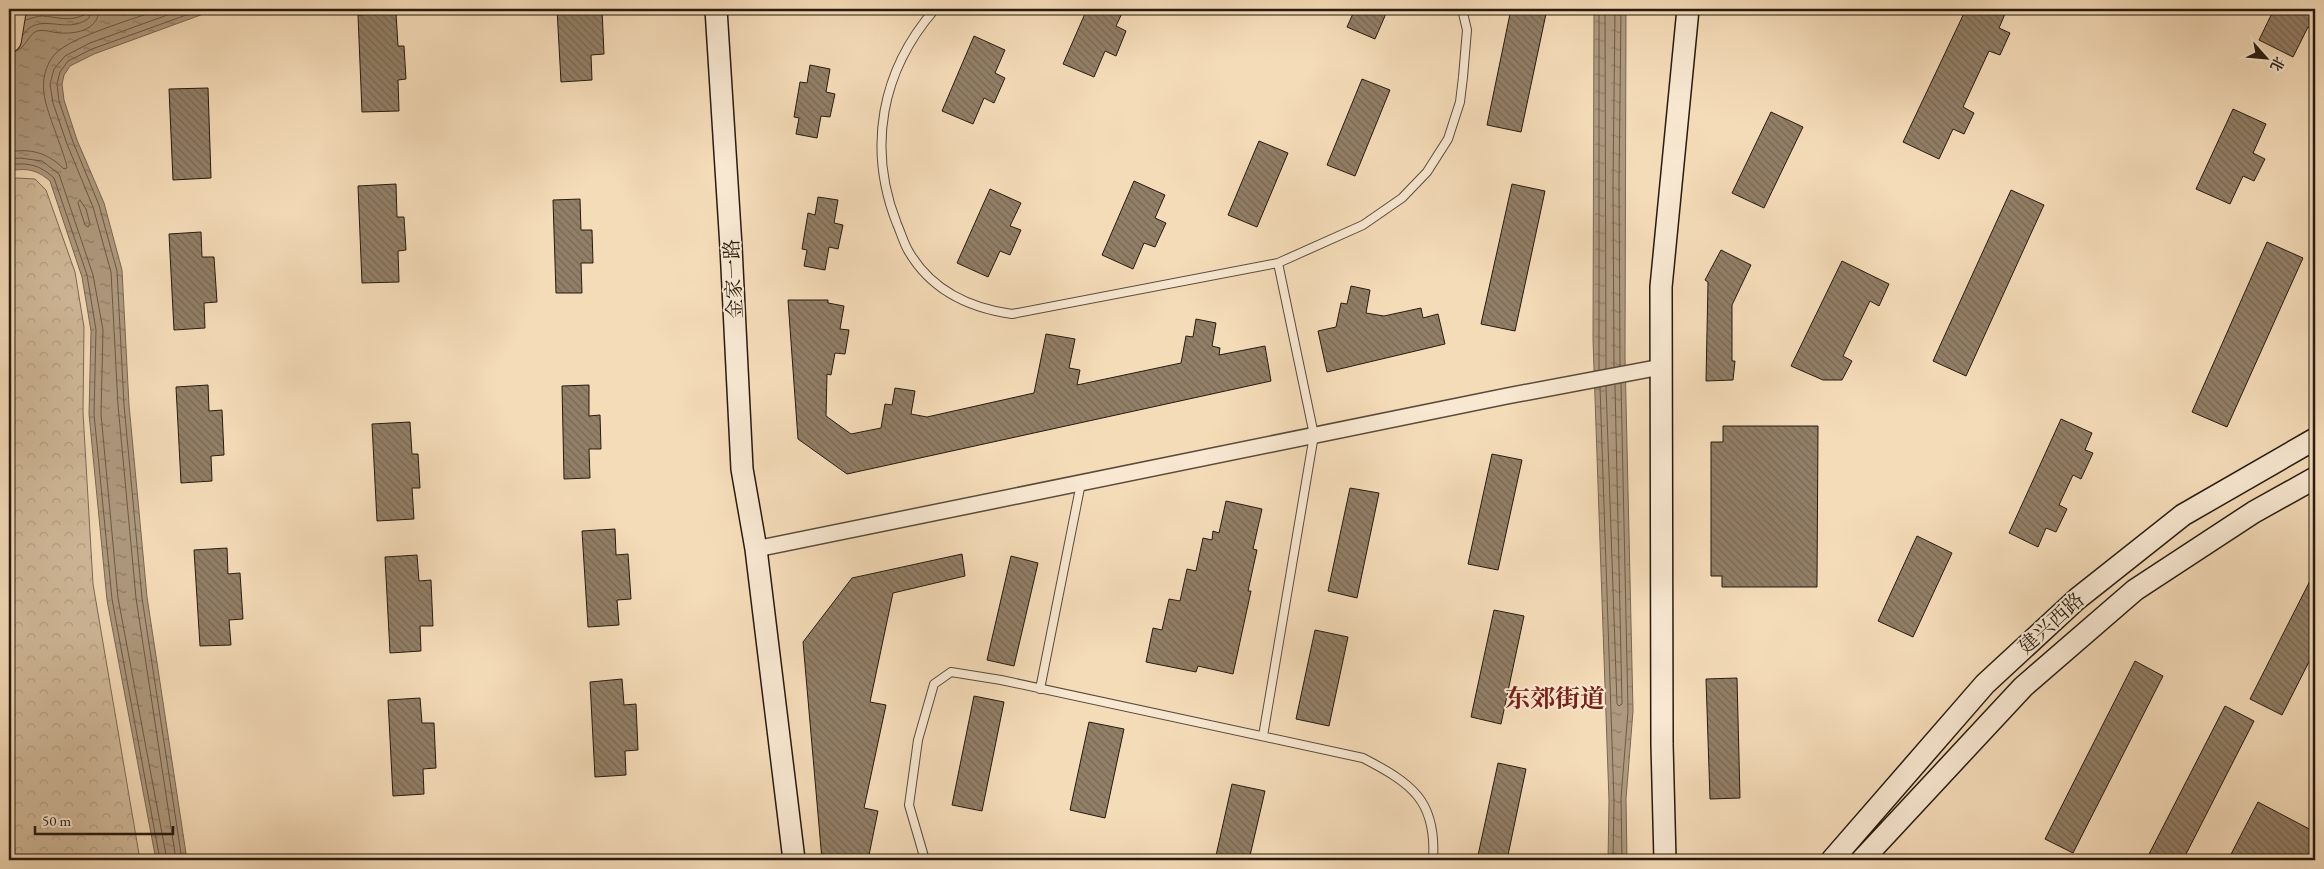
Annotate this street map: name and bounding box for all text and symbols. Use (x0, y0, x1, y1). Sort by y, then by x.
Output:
north arrow (2242, 32, 2292, 82)
text: 北 (2266, 54, 2289, 74)
street label: 金家一路 (718, 238, 748, 320)
street label: 建兴西路 (2013, 587, 2089, 659)
district label: 东郊街道 (1505, 682, 1605, 714)
scale bar (35, 804, 172, 836)
text: 50 m (42, 811, 71, 830)

